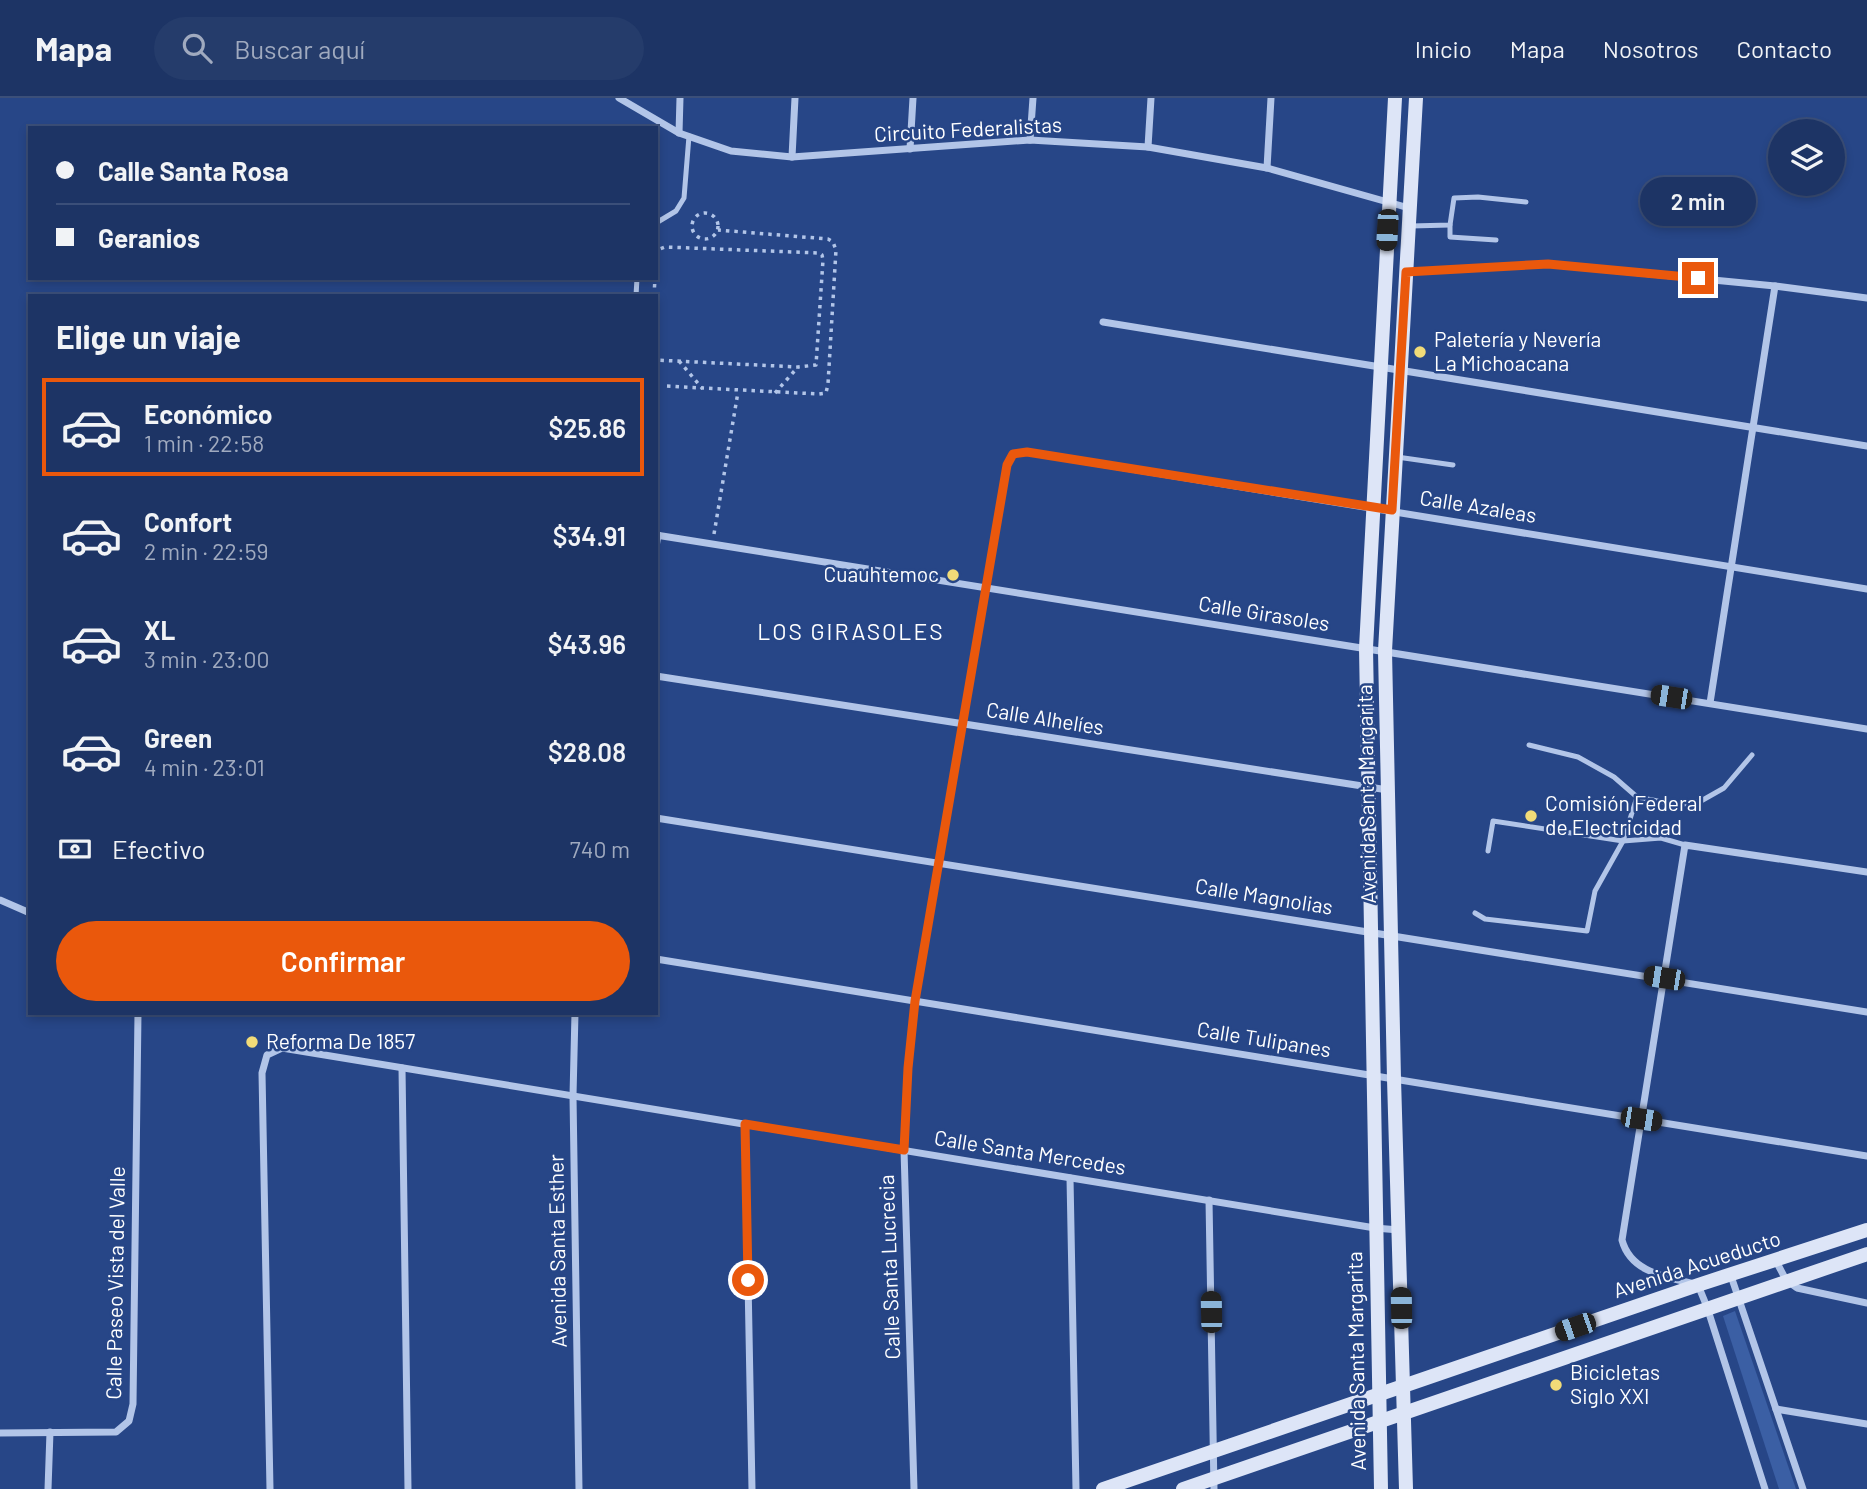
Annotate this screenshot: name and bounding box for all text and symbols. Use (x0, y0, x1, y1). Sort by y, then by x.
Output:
search box (154, 17, 644, 80)
text: Mapa (35, 28, 112, 68)
icon: search (178, 29, 216, 67)
text: Buscar aquí (234, 33, 365, 64)
text: Inicio (1415, 34, 1472, 63)
text: Mapa (1510, 34, 1565, 63)
text: Nosotros (1603, 34, 1699, 63)
text: Contacto (1737, 34, 1832, 63)
street label: Circuito Federalistas (873, 111, 1063, 146)
map controls (1768, 119, 1845, 196)
button: layers (1768, 119, 1845, 196)
text: Calle Santa Rosa (98, 155, 289, 186)
callout: 2 min (1640, 176, 1756, 226)
text: 2 min (1671, 187, 1725, 215)
car (1376, 208, 1399, 252)
text: Geranios (98, 222, 200, 253)
route end (1682, 262, 1714, 294)
text: Elige un viaje (56, 317, 241, 355)
place label: Paletería y Nevería La Michoacana (1434, 326, 1601, 375)
marker: Paletería y Nevería La Michoacana (1412, 344, 1428, 360)
icon: car (60, 396, 123, 459)
text: Económico (144, 398, 273, 429)
text: $25.86 (548, 412, 626, 443)
text: 1 min · 22:58 (144, 429, 264, 457)
street label: Calle Azaleas (1418, 484, 1538, 527)
icon: car (60, 504, 123, 567)
text: Confort (144, 506, 232, 537)
text: $34.91 (553, 520, 626, 551)
text: 2 min · 22:59 (144, 537, 269, 565)
place label: Cuauhtemoc (824, 561, 939, 586)
marker: Cuauhtemoc (945, 567, 961, 583)
street label: Calle Girasoles (1197, 590, 1332, 635)
icon: car (60, 612, 123, 675)
text: XL (144, 614, 175, 645)
district label: LOS GIRASOLES (757, 617, 945, 645)
text: $43.96 (548, 628, 626, 659)
text: 3 min · 23:00 (144, 645, 270, 673)
car (1649, 683, 1694, 711)
street label: Avenida Santa Margarita (1351, 684, 1380, 904)
street label: Calle Alhelíes (985, 696, 1106, 739)
icon: car (60, 720, 123, 783)
text: Green (144, 722, 212, 753)
text: $28.08 (548, 736, 626, 767)
text: 4 min · 23:01 (144, 753, 265, 781)
place label: Comisión Federal de Electricidad (1545, 790, 1702, 839)
marker: Comisión Federal de Electricidad (1523, 808, 1539, 824)
icon: cash (56, 830, 94, 868)
text: Efectivo (112, 833, 205, 864)
text: 740 m (570, 835, 630, 863)
street label: Calle Magnolias (1194, 872, 1335, 919)
button: Confirmar (56, 921, 630, 1001)
car (1642, 964, 1687, 992)
street label: Calle Tulipanes (1195, 1016, 1333, 1061)
place label: Reforma De 1857 (266, 1028, 415, 1053)
marker: Reforma De 1857 (244, 1034, 260, 1050)
car (1619, 1105, 1664, 1133)
street label: Calle Santa Mercedes (933, 1124, 1128, 1179)
street label: Avenida Santa Esther (542, 1154, 571, 1348)
street label: Calle Paseo Vista del Valle (100, 1166, 129, 1400)
street label: Calle Santa Lucrecia (873, 1174, 904, 1360)
street label: Avenida Acueducto (1610, 1225, 1783, 1302)
street label: Avenida Santa Margarita (1341, 1251, 1370, 1471)
route start (732, 1264, 764, 1296)
car (1391, 1287, 1412, 1329)
car (1201, 1291, 1222, 1333)
car (1552, 1310, 1599, 1344)
place label: Bicicletas Siglo XXI (1570, 1359, 1660, 1408)
marker: Bicicletas Siglo XXI (1548, 1377, 1564, 1393)

